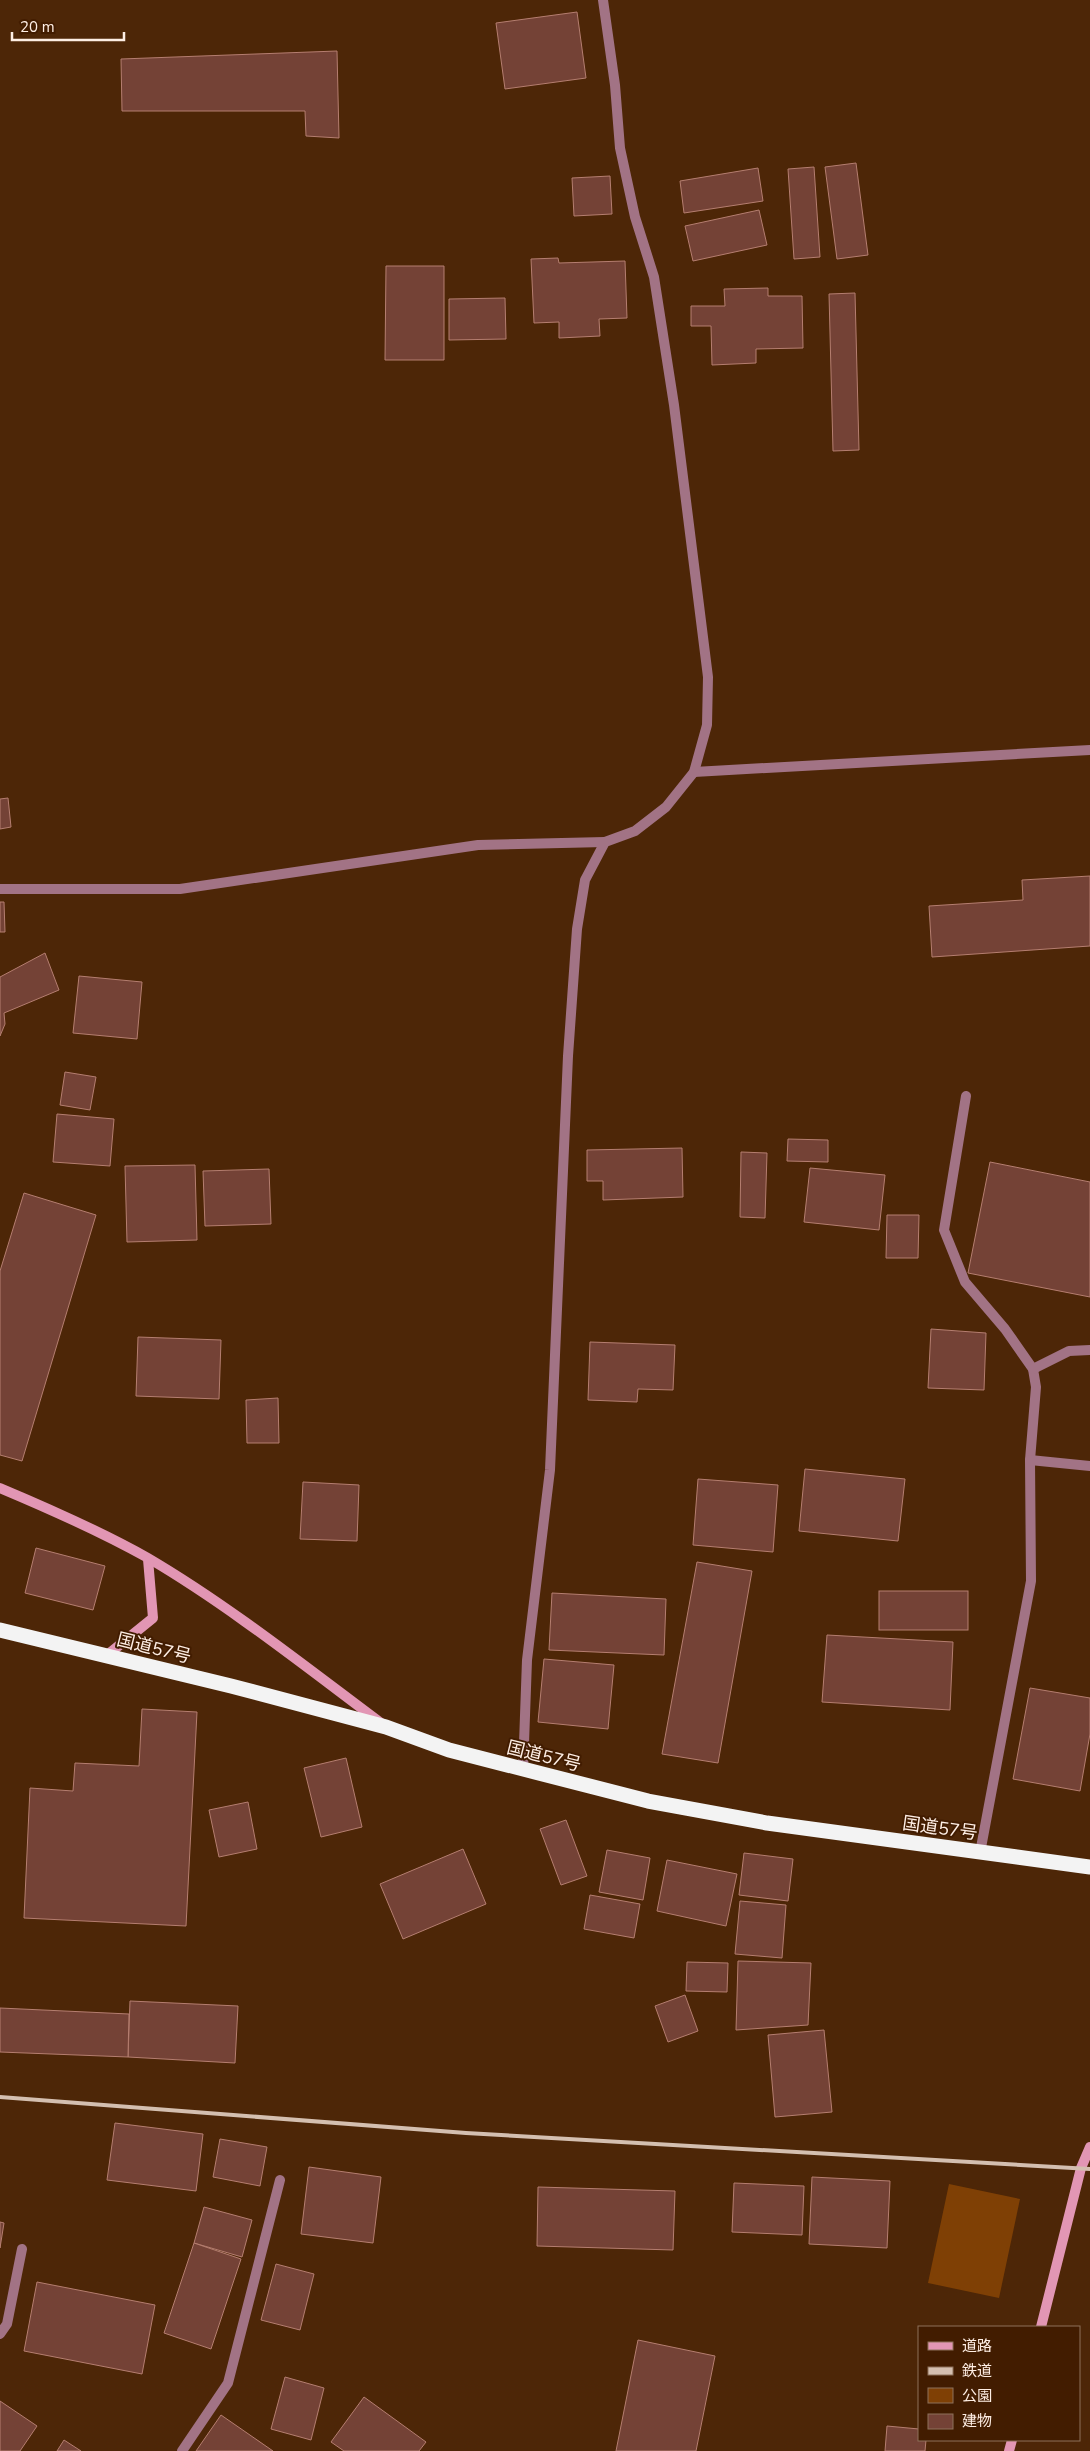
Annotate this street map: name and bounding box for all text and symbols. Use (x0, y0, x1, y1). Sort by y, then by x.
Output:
scale bar (12, 10, 125, 42)
text: 20 m (20, 17, 55, 37)
street label: 国道57号 (114, 1627, 194, 1669)
street label: 国道57号 (504, 1735, 584, 1777)
street label: 国道57号 (901, 1811, 979, 1845)
legend (918, 2326, 1080, 2441)
text: 道路 (962, 2336, 992, 2356)
text: 鉄道 (962, 2361, 992, 2381)
text: 公園 (962, 2386, 992, 2406)
text: 建物 (962, 2411, 992, 2431)

